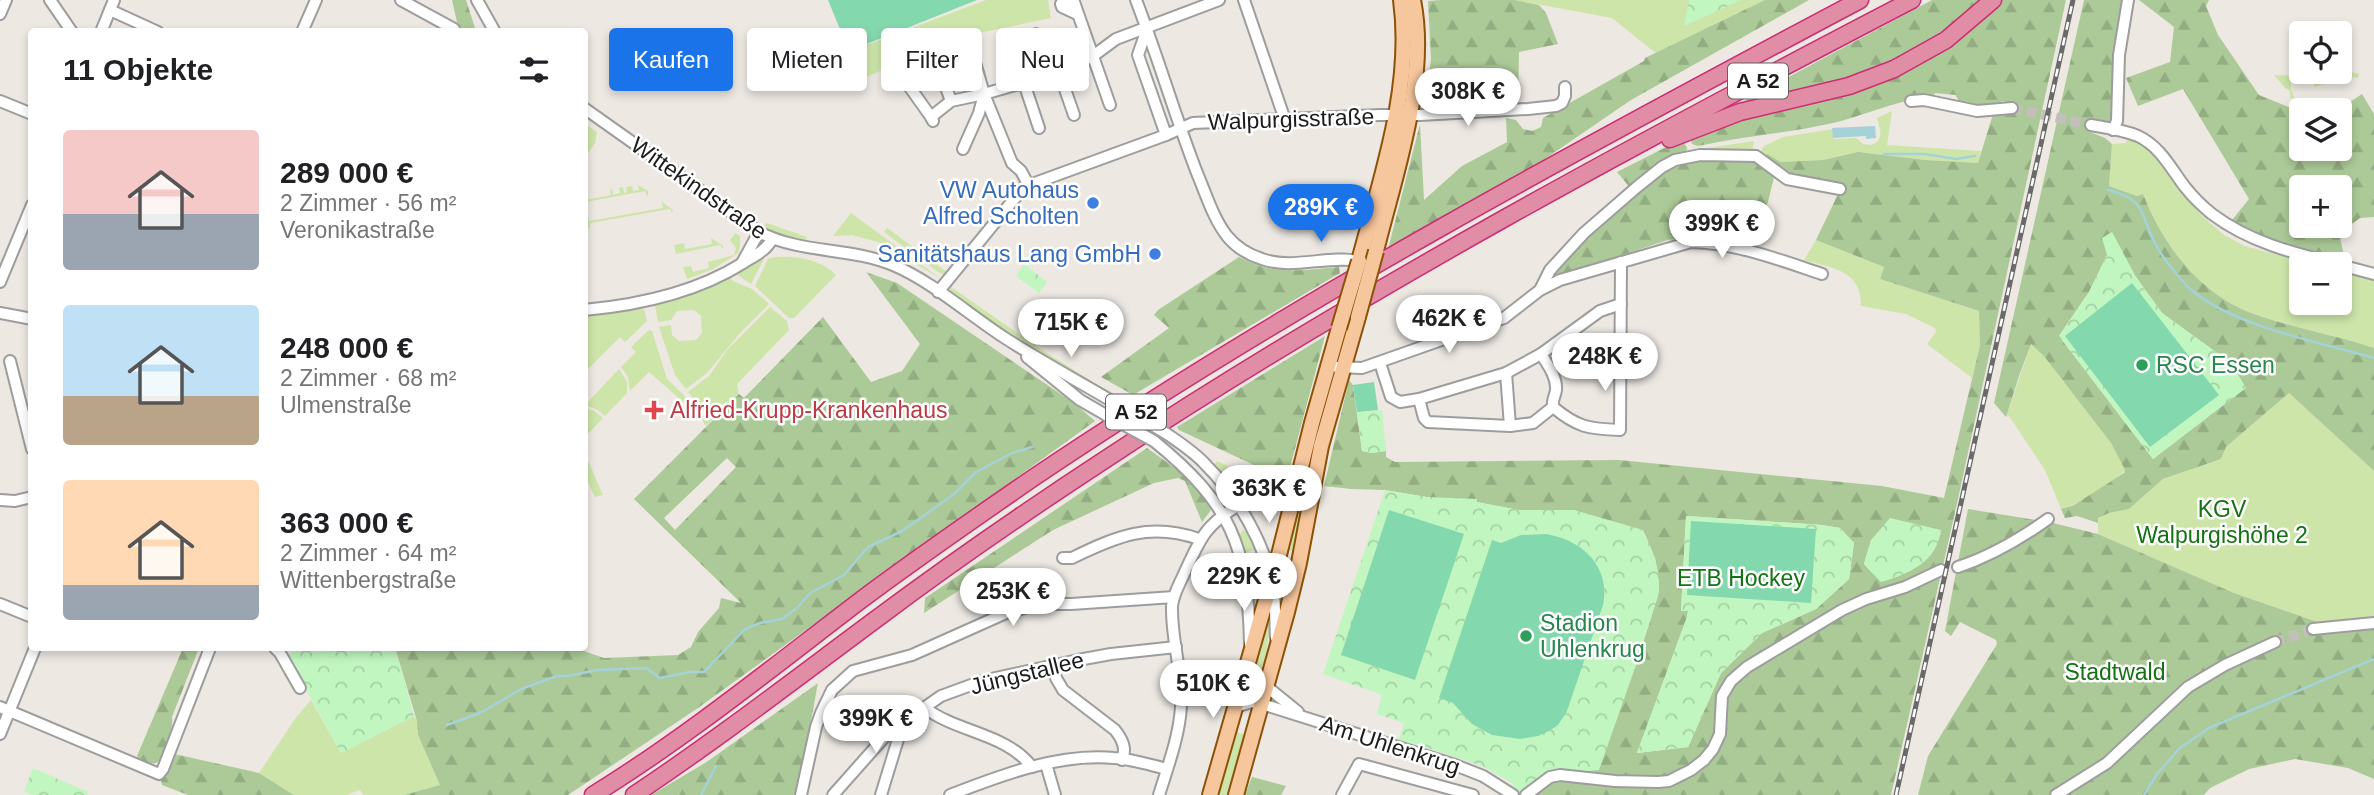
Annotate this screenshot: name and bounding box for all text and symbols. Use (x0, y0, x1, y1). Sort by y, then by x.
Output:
map controls (2289, 21, 2352, 315)
button: locate (2289, 21, 2352, 84)
chip: Kaufen (609, 28, 733, 91)
chip: Mieten (747, 28, 867, 91)
chip: Filter (881, 28, 982, 91)
chip: Neu (996, 28, 1089, 91)
icon: filters (515, 51, 553, 89)
text: 11 Objekte (63, 53, 213, 86)
road number: A 52 (1728, 64, 1788, 98)
pin: 308K € (1411, 68, 1525, 128)
text: 308K € (1431, 78, 1505, 104)
button: layers (2289, 98, 2352, 161)
street label: Walpurgisstraße (1207, 103, 1375, 135)
street label: Wittekindstraße (626, 132, 772, 244)
text: 289 000 € (280, 156, 413, 189)
icon: home (119, 158, 203, 242)
button: + (2289, 175, 2352, 238)
place label: VW Autohaus Alfred Scholten (923, 177, 1079, 229)
pin: 289K € (1264, 184, 1378, 244)
text: 2 Zimmer · 56 m² (280, 190, 456, 216)
text: 289K € (1284, 194, 1358, 220)
marker: VW Autohaus Alfred Scholten (1085, 195, 1101, 211)
pin: 399K € (1665, 201, 1779, 260)
text: 399K € (1685, 210, 1759, 236)
text: Veronikastraße (280, 217, 435, 243)
place label: Sanitätshaus Lang GmbH (878, 241, 1141, 267)
marker: Sanitätshaus Lang GmbH (1147, 246, 1163, 262)
button: − (2289, 252, 2352, 315)
pin: 462K € (1392, 296, 1506, 355)
pin: 715K € (1014, 300, 1128, 359)
text: 462K € (1412, 305, 1486, 331)
text: 715K € (1034, 309, 1108, 335)
text: 248 000 € (280, 331, 413, 364)
icon: home (119, 333, 203, 417)
pin: 248K € (1548, 334, 1662, 393)
text: 248K € (1568, 343, 1642, 369)
place label: RSC Essen (2156, 352, 2275, 378)
marker: RSC Essen (2134, 357, 2150, 373)
text: 2 Zimmer · 68 m² (280, 365, 456, 391)
text: Ulmenstraße (280, 392, 412, 418)
road number: A 52 (1106, 394, 1166, 430)
place label: Alfried-Krupp-Krankenhaus (670, 397, 947, 423)
marker: Alfried-Krupp-Krankenhaus (644, 400, 664, 420)
pin: 363K € (1212, 466, 1326, 525)
text: 363K € (1232, 475, 1306, 501)
park label: KGV Walpurgishöhe 2 (2136, 496, 2308, 548)
text: 363 000 € (280, 506, 413, 539)
icon: home (119, 508, 203, 592)
text: 2 Zimmer · 64 m² (280, 540, 456, 566)
pin: 229K € (1187, 554, 1301, 613)
text: 229K € (1207, 563, 1281, 589)
park label: ETB Hockey (1677, 565, 1805, 591)
text: Wittenbergstraße (280, 567, 456, 593)
pin: 253K € (956, 568, 1070, 628)
text: 253K € (976, 578, 1050, 604)
place label: Stadion Uhlenkrug (1540, 610, 1645, 662)
marker: Stadion Uhlenkrug (1518, 628, 1534, 644)
street label: Jüngstallee (967, 646, 1087, 700)
park label: Stadtwald (2064, 659, 2166, 685)
pin: 510K € (1156, 660, 1270, 720)
text: 510K € (1176, 670, 1250, 696)
pin: 399K € (819, 696, 933, 755)
text: 399K € (839, 705, 913, 731)
street label: Am Uhlenkrug (1317, 710, 1463, 780)

